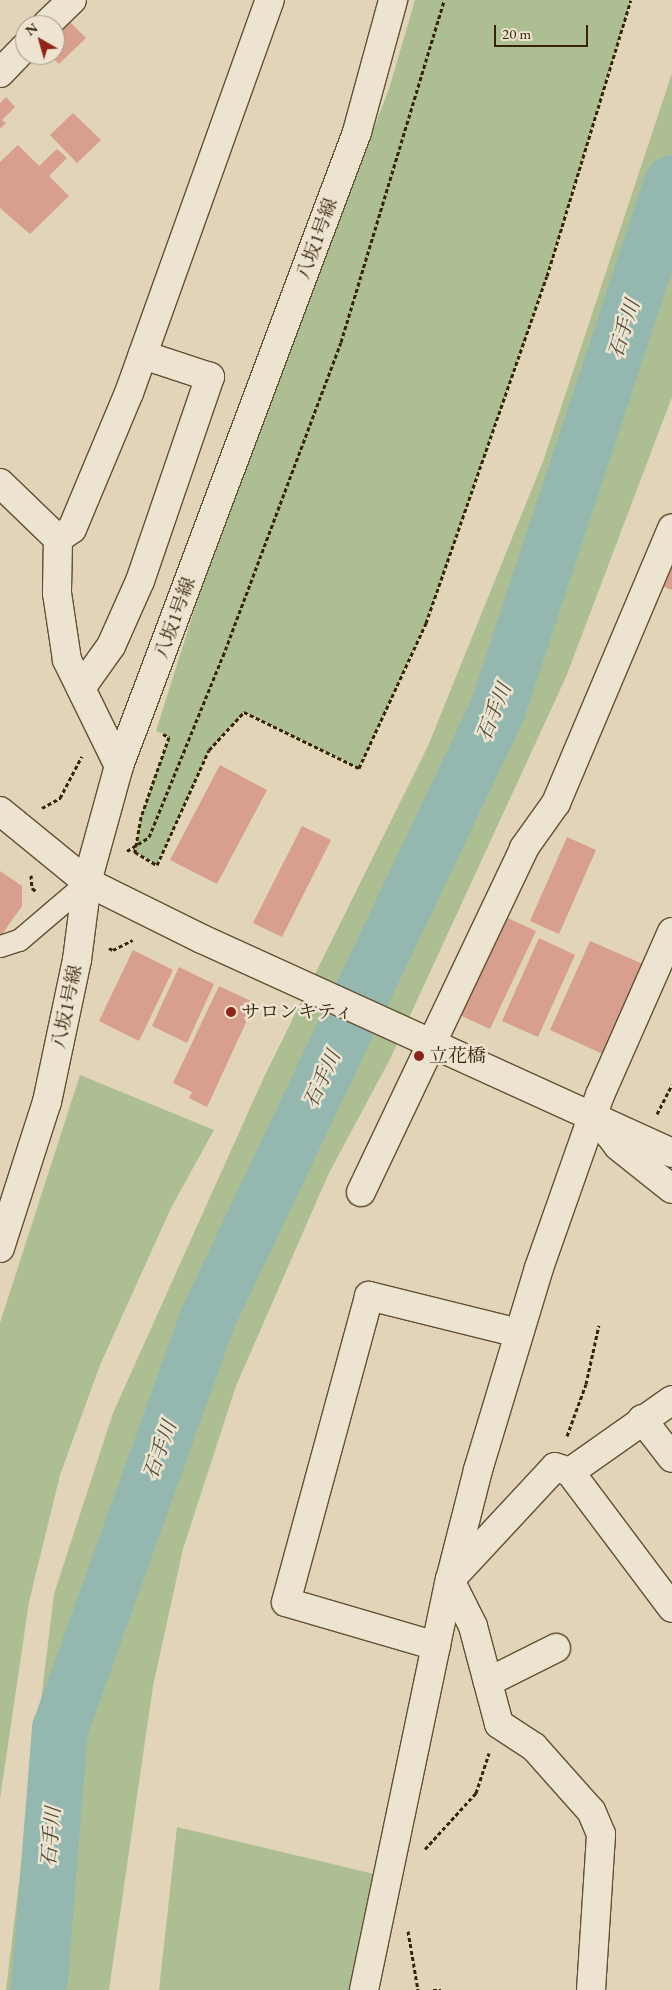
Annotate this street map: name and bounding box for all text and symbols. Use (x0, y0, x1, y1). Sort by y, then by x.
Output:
north arrow (15, 15, 65, 65)
scale bar (497, 15, 591, 47)
text: N (21, 18, 41, 40)
text: 20 m (502, 24, 531, 43)
street label: 八坂1号線 (292, 195, 342, 283)
water label: 石手川 (603, 297, 645, 361)
street label: 八坂1号線 (150, 574, 200, 662)
water label: 石手川 (472, 680, 516, 744)
street label: 八坂1号線 (47, 963, 87, 1051)
place label: サロンキティ (241, 1001, 355, 1023)
marker: サロンキティ (225, 1006, 237, 1018)
place label: 立花橋 (429, 1045, 486, 1067)
water label: 石手川 (298, 1047, 346, 1111)
marker: 立花橋 (413, 1050, 425, 1062)
water label: 石手川 (138, 1418, 182, 1482)
water label: 石手川 (36, 1806, 66, 1868)

